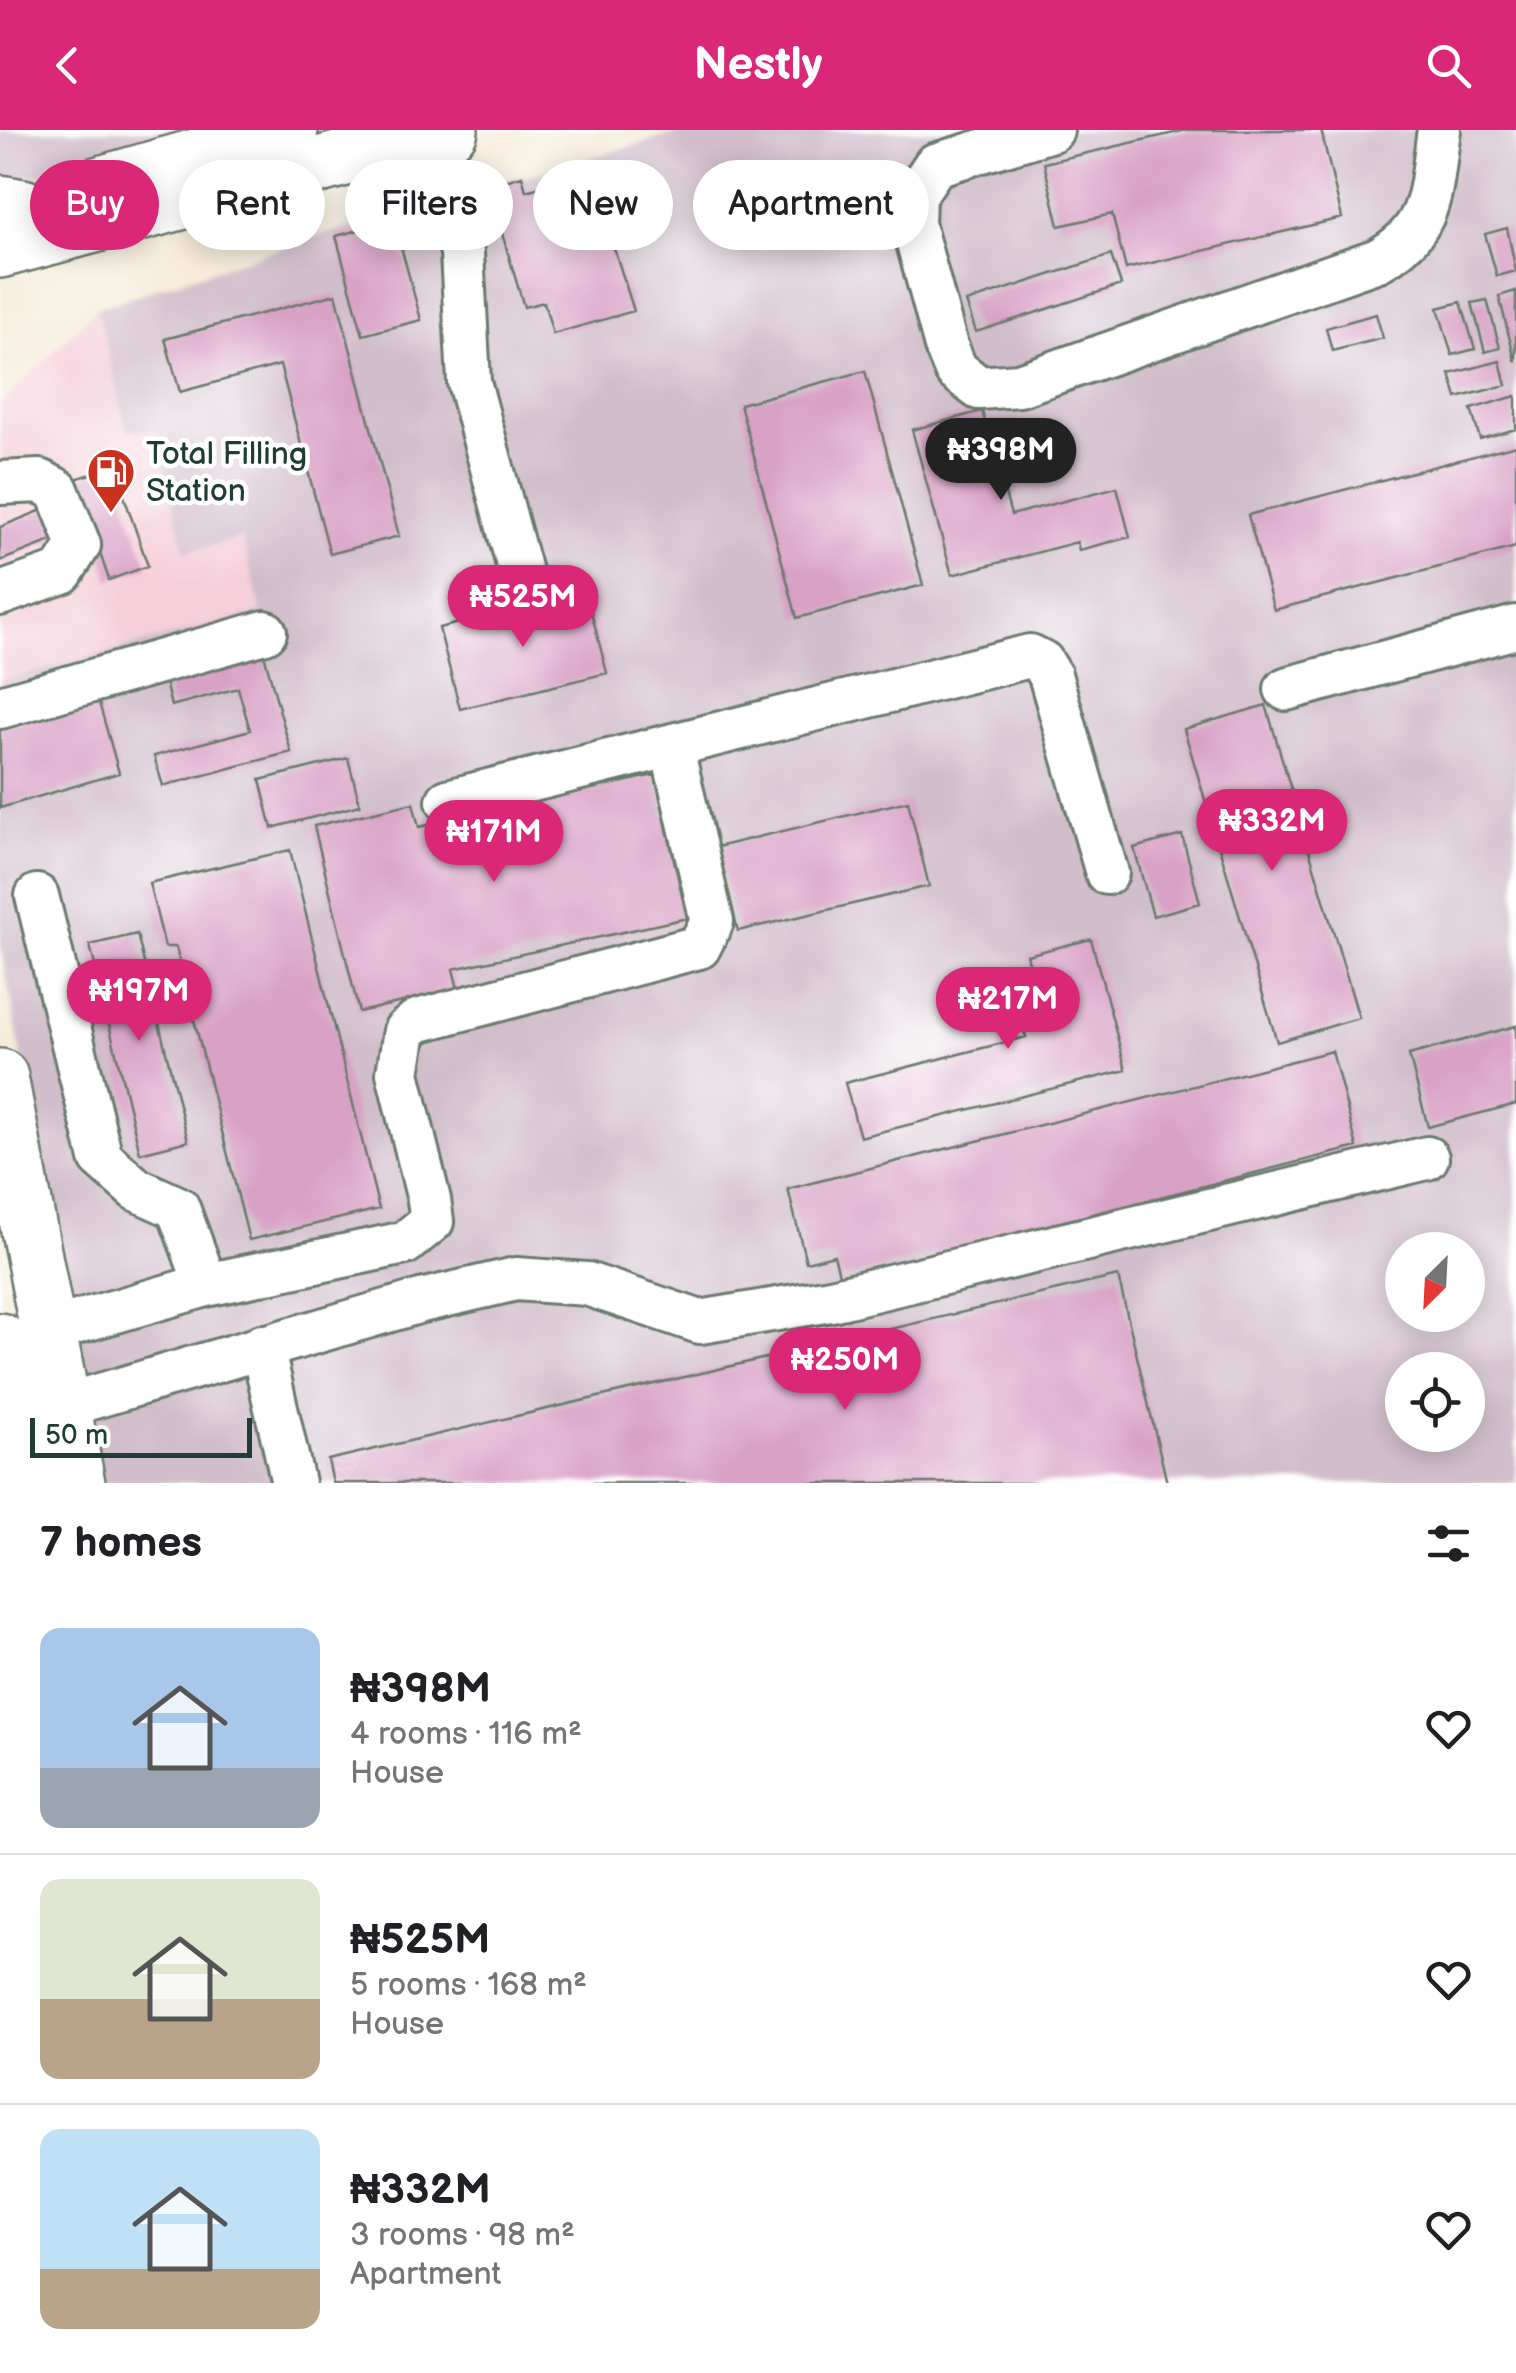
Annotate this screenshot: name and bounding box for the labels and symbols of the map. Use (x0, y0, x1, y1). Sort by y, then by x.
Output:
pin: ₦398M (931, 418, 1071, 503)
place label: Total Filling Station (146, 435, 307, 511)
fuel station icon: Total Filling Station (85, 446, 137, 514)
pin: ₦525M (453, 565, 593, 650)
pin: ₦332M (1202, 789, 1342, 874)
pin: ₦171M (424, 800, 564, 885)
pin: ₦197M (69, 959, 209, 1044)
pin: ₦217M (938, 967, 1078, 1052)
north arrow (1385, 1232, 1485, 1332)
pin: ₦250M (775, 1328, 915, 1413)
scale bar (30, 1413, 252, 1458)

